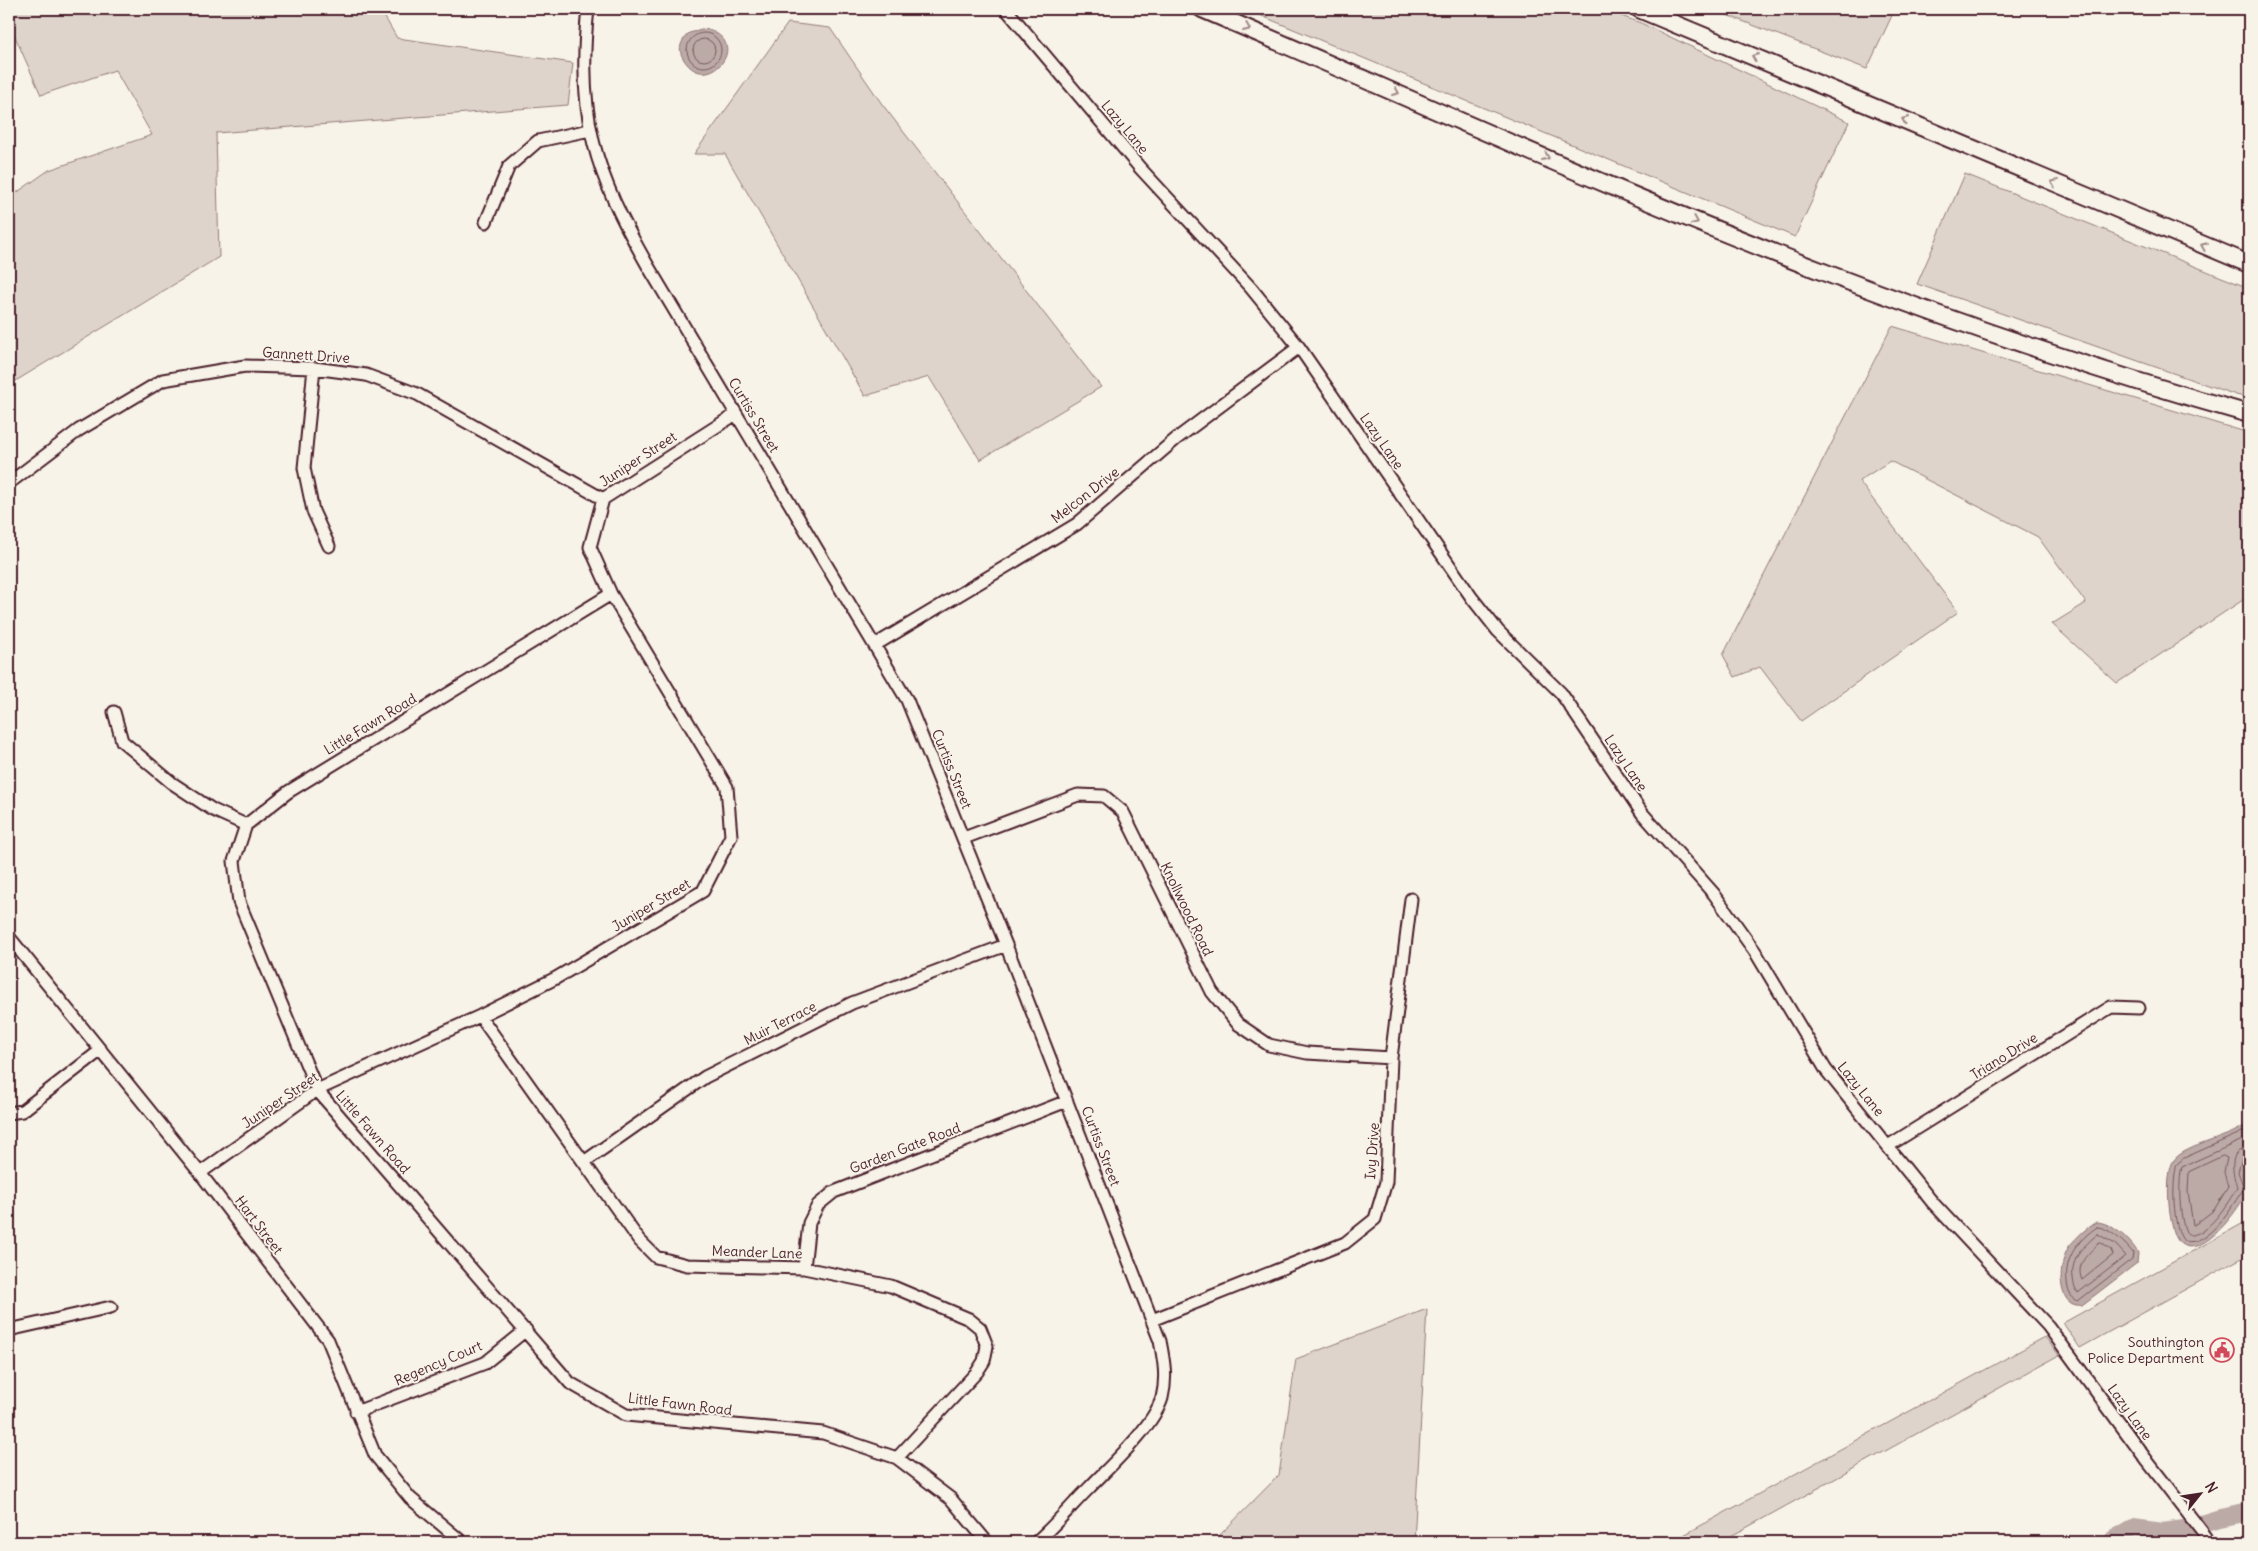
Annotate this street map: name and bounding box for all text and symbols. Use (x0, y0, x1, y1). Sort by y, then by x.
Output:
one-way arrow (1242, 22, 1251, 33)
one-way arrow (1751, 53, 1760, 63)
one-way arrow (1391, 86, 1400, 97)
street label: Lazy Lane (1097, 96, 1153, 158)
one-way arrow (1901, 116, 1909, 126)
one-way arrow (1541, 150, 1550, 161)
one-way arrow (2050, 178, 2059, 189)
one-way arrow (1690, 214, 1699, 225)
one-way arrow (2200, 241, 2209, 252)
street label: Gannett Drive (262, 343, 350, 367)
street label: Curtiss Street (725, 374, 784, 456)
street label: Lazy Lane (1356, 409, 1408, 473)
street label: Juniper Street (596, 427, 680, 491)
street label: Melcon Drive (1047, 463, 1123, 527)
street label: Little Fawn Road (320, 689, 420, 759)
street label: Curtiss Street (928, 727, 976, 812)
street label: Lazy Lane (1600, 731, 1652, 795)
street label: Knollwood Road (1157, 859, 1217, 959)
street label: Juniper Street (608, 874, 694, 935)
street label: Muir Terrace (741, 997, 819, 1049)
street label: Triano Drive (1967, 1028, 2041, 1084)
street label: Lazy Lane (1834, 1058, 1888, 1120)
street label: Juniper Street (238, 1068, 322, 1132)
street label: Little Fawn Road (332, 1087, 414, 1177)
street label: Curtiss Street (1078, 1103, 1125, 1189)
street label: Garden Gate Road (847, 1119, 963, 1177)
street label: Ivy Drive (1361, 1122, 1383, 1180)
street label: Hart Street (231, 1192, 287, 1258)
street label: Meander Lane (711, 1241, 803, 1263)
place label: Southington Police Department (2088, 1333, 2204, 1367)
street label: Regency Court (391, 1336, 485, 1390)
public building icon: Southington Police Department (2209, 1337, 2235, 1363)
street label: Lazy Lane (2104, 1381, 2156, 1443)
street label: Little Fawn Road (627, 1389, 733, 1419)
north arrow (2176, 1468, 2226, 1518)
text: N (2201, 1479, 2221, 1496)

